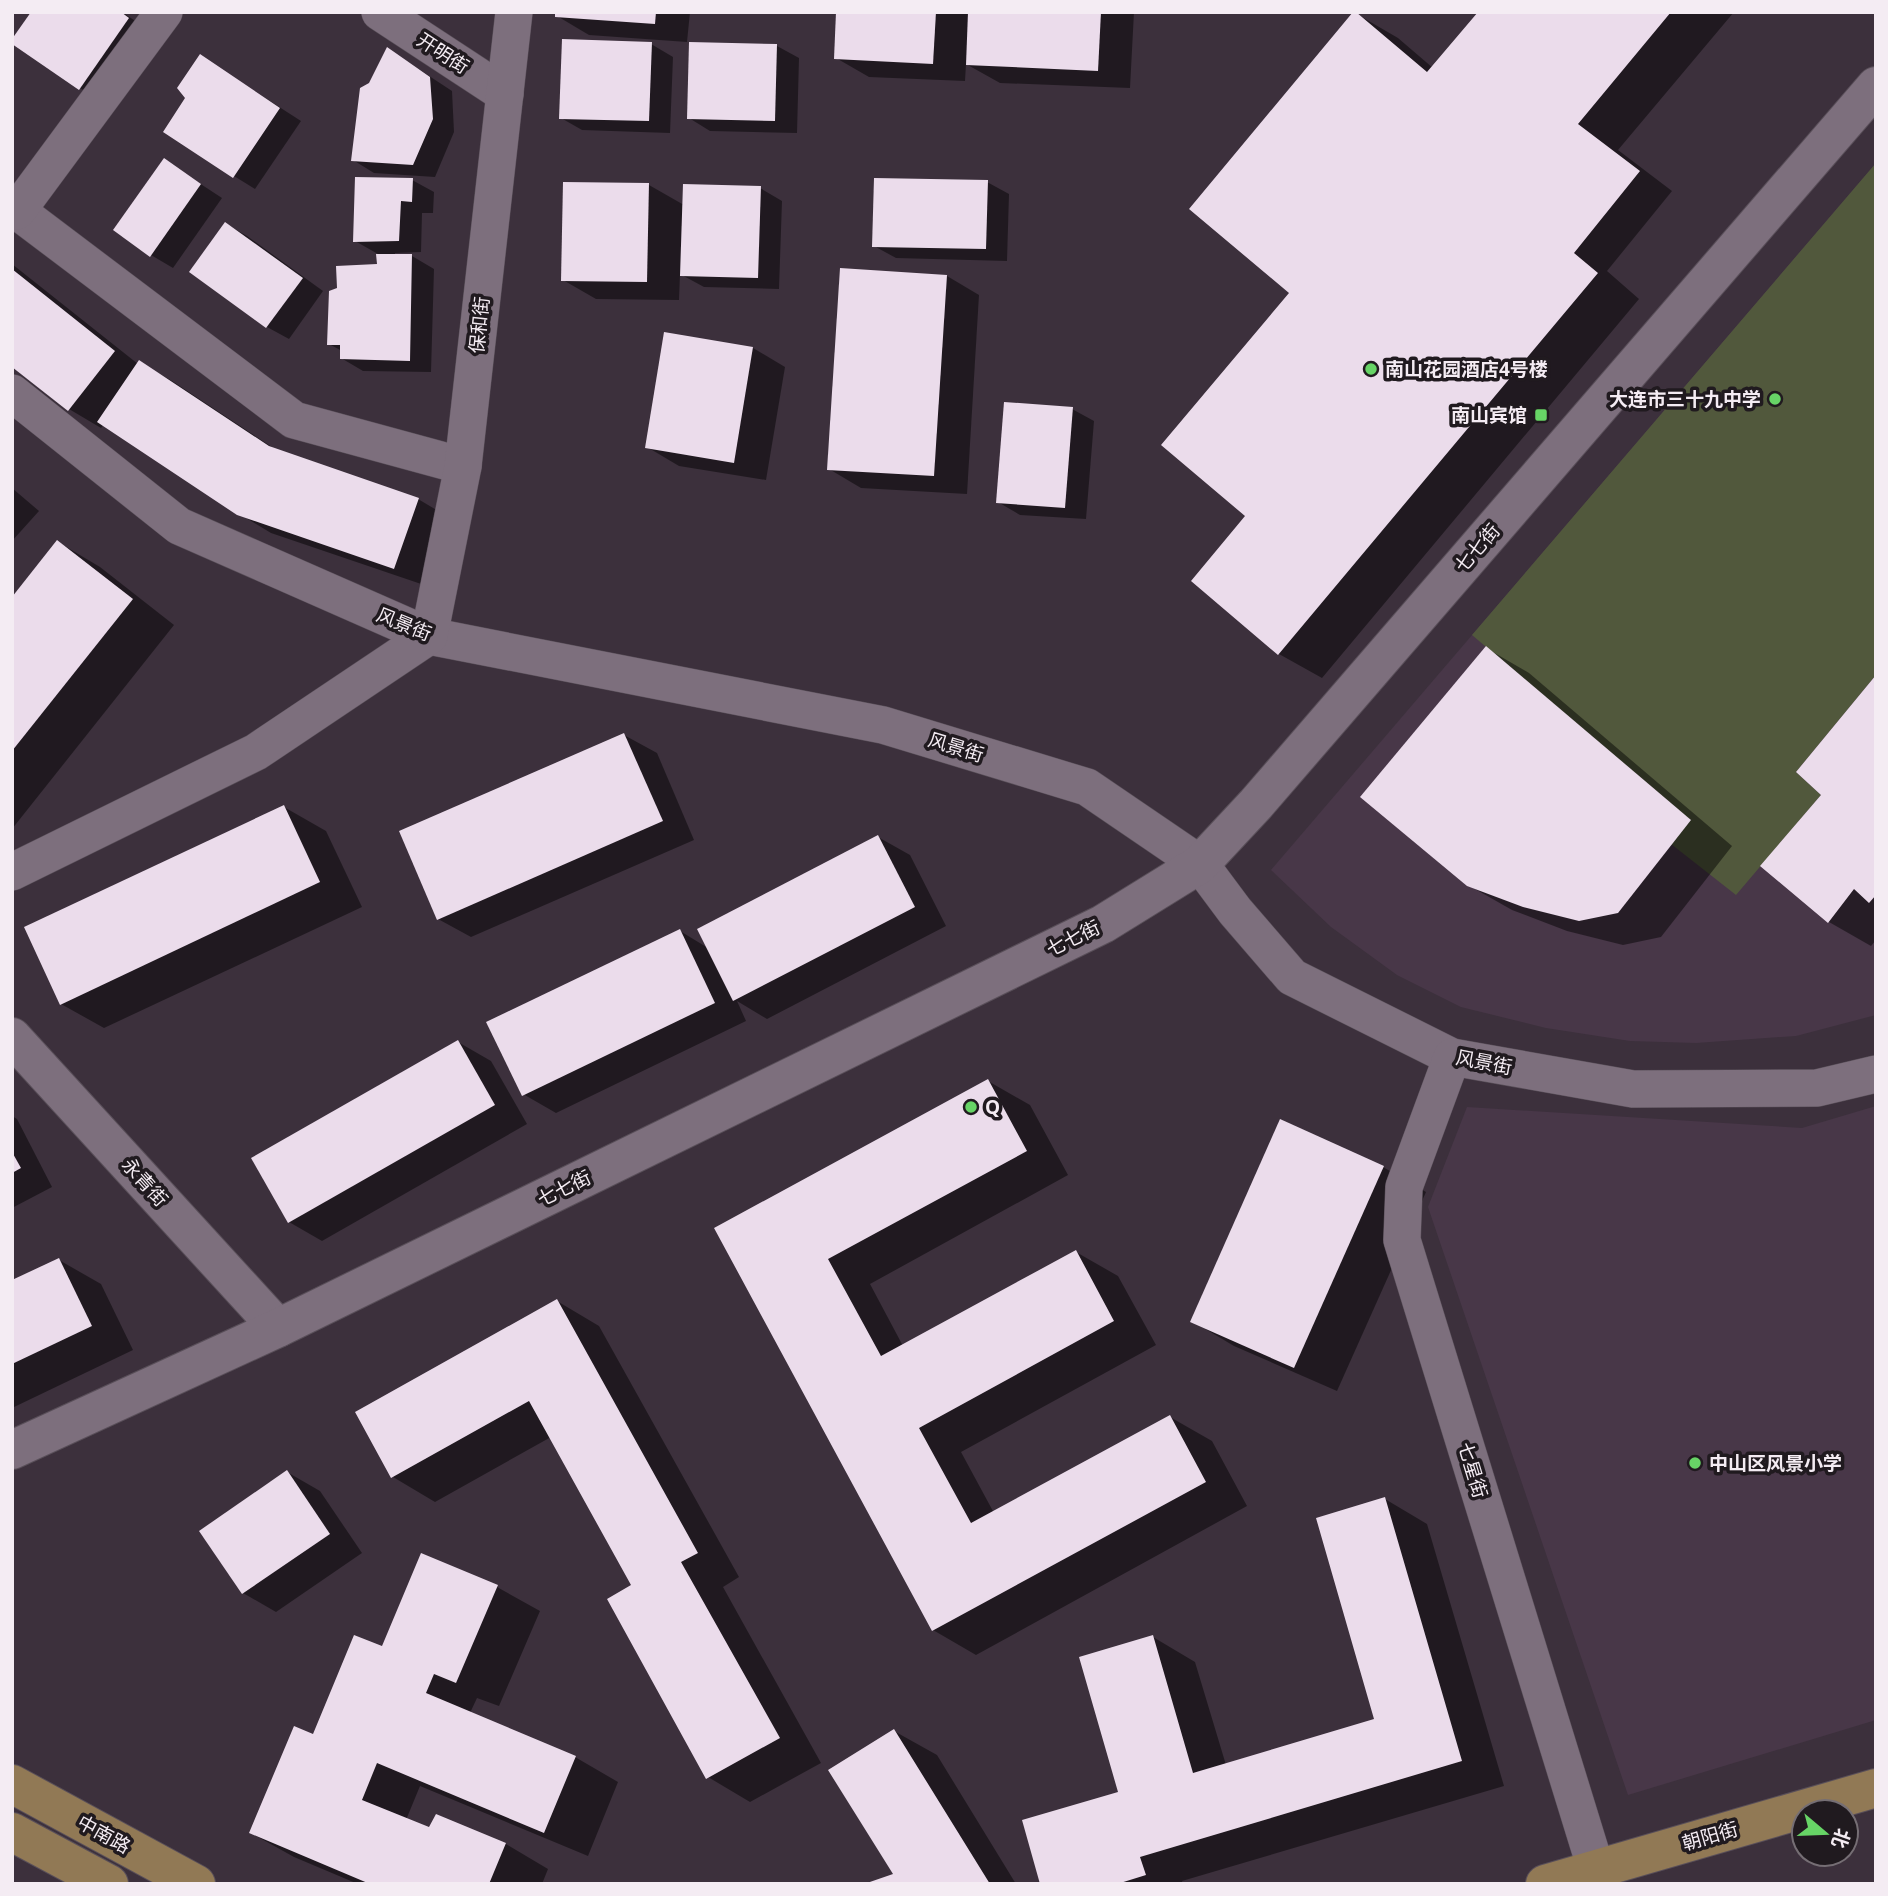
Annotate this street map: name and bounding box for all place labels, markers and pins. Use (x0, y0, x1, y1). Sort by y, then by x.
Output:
place label: 南山花园酒店4号楼 (1385, 356, 1548, 382)
marker: 南山花园酒店4号楼 (1363, 361, 1379, 377)
place label: 大连市三十九中学 (1609, 386, 1761, 412)
marker: 大连市三十九中学 (1767, 391, 1783, 407)
place label: 南山宾馆 (1451, 402, 1527, 428)
marker: 南山宾馆 (1533, 407, 1549, 423)
place label: Q (985, 1094, 1000, 1120)
marker: Q (963, 1099, 979, 1115)
place label: 中山区风景小学 (1709, 1450, 1842, 1476)
marker: 中山区风景小学 (1687, 1455, 1703, 1471)

